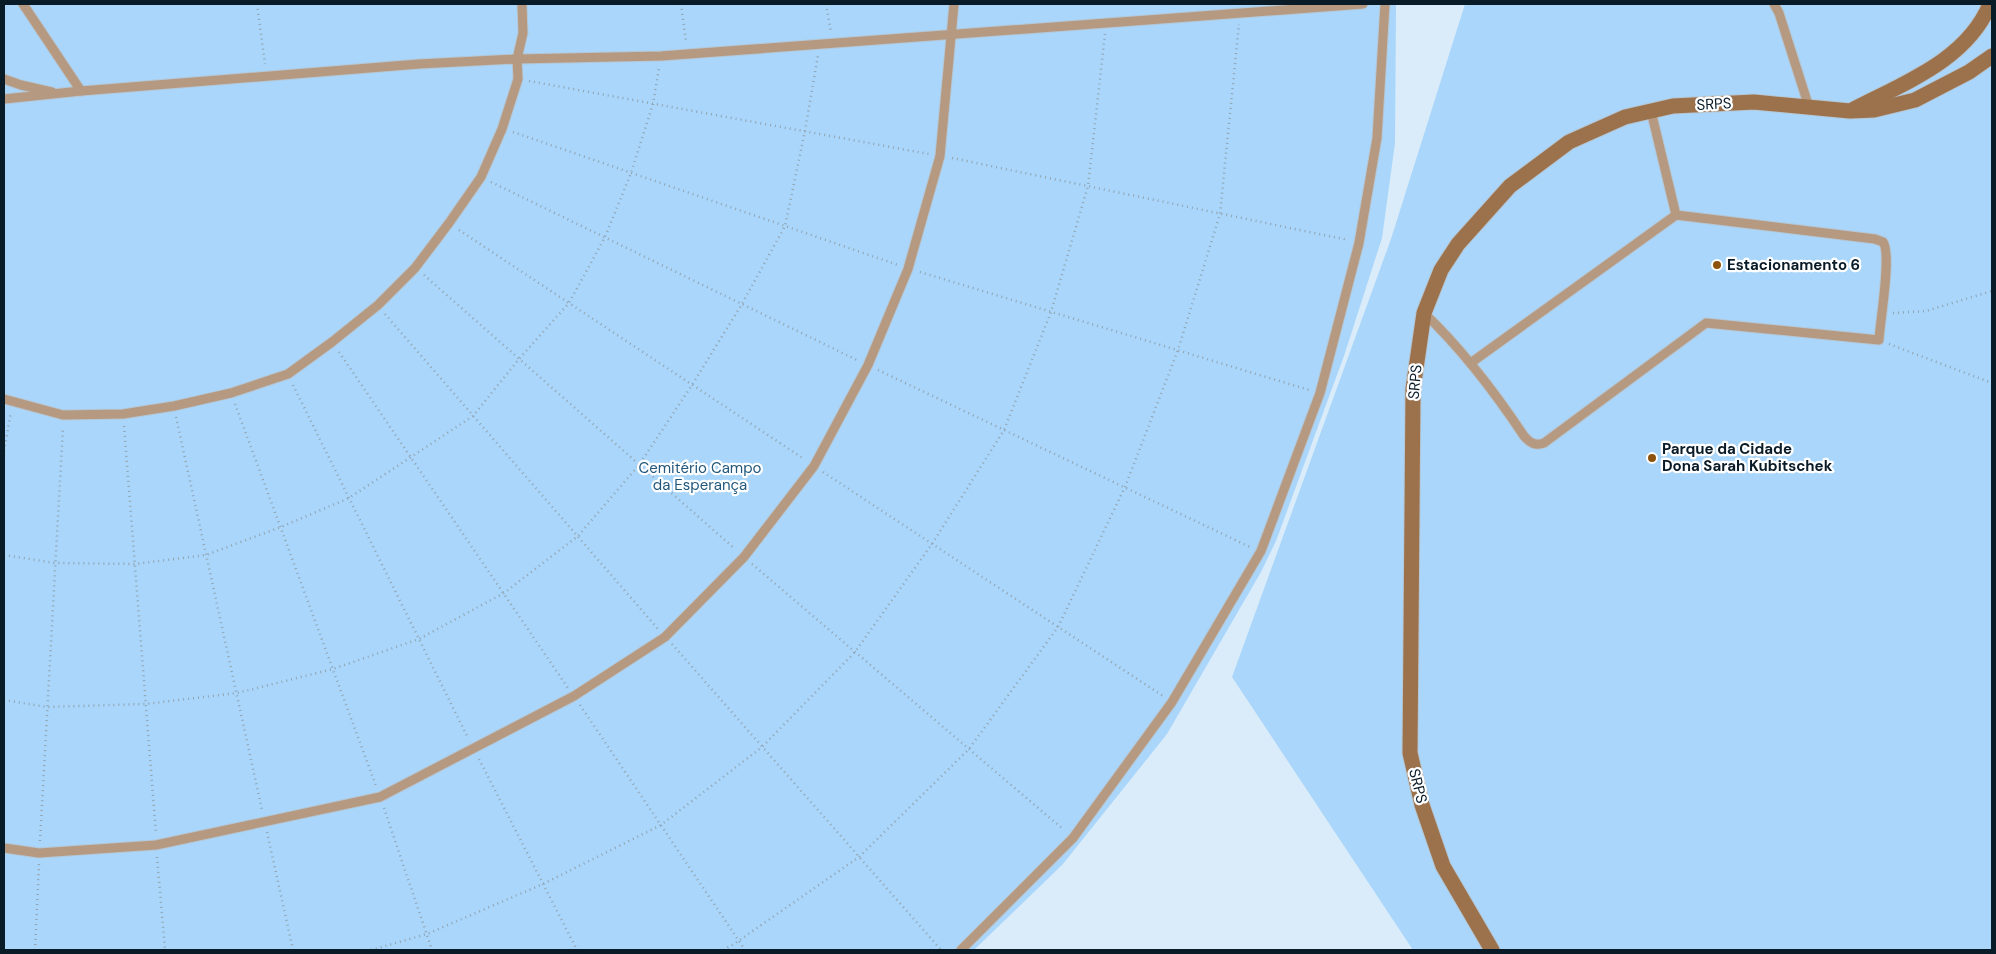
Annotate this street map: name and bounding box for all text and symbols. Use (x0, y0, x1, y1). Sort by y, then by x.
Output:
street label: SRPS (1696, 93, 1732, 115)
place label: Estacionamento 6 (1727, 255, 1860, 275)
marker: Estacionamento 6 (1711, 259, 1723, 271)
street label: SRPS (1404, 363, 1427, 400)
place label: Parque da Cidade Dona Sarah Kubitschek (1662, 439, 1833, 476)
marker: Parque da Cidade Dona Sarah Kubitschek (1646, 452, 1658, 464)
park label: Cemitério Campo da Esperança (638, 458, 762, 495)
street label: SRPS (1404, 767, 1432, 806)

